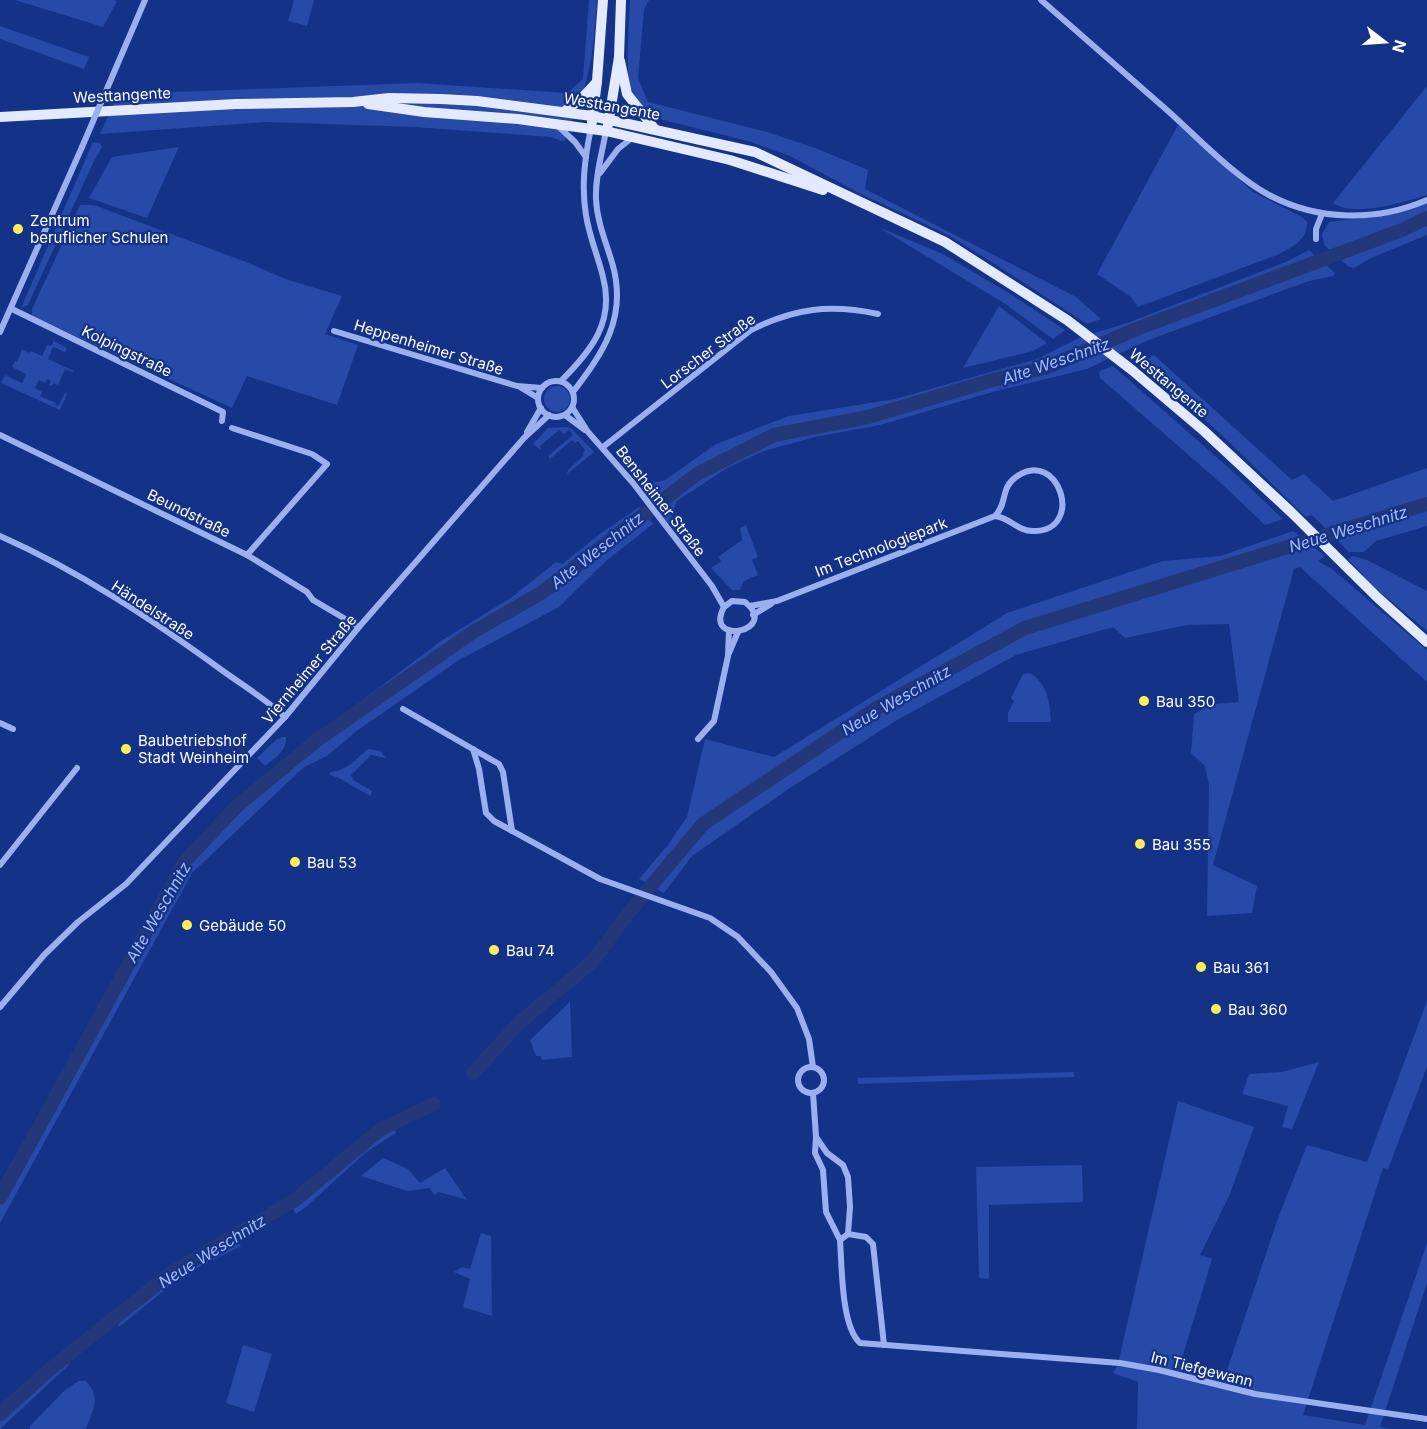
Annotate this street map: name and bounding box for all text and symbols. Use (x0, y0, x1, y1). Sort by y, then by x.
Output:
north arrow (1355, 12, 1415, 72)
text: N (1388, 38, 1411, 55)
street label: Westtangente (73, 83, 171, 107)
street label: Westtangente (562, 88, 662, 124)
place label: Zentrum beruflicher Schulen (30, 211, 169, 247)
marker: Zentrum beruflicher Schulen (11, 222, 25, 236)
street label: Lorscher Straße (657, 309, 759, 393)
street label: Heppenheimer Straße (352, 315, 506, 379)
street label: Kolpingstraße (79, 321, 175, 381)
water label: Alte Weschnitz (999, 333, 1113, 389)
street label: Westtangente (1125, 344, 1213, 422)
street label: Bensheimer Straße (612, 442, 710, 560)
street label: Beundstraße (144, 485, 234, 541)
water label: Neue Weschnitz (1286, 501, 1410, 557)
water label: Alte Weschnitz (546, 507, 648, 593)
street label: Im Technologiepark (812, 513, 950, 581)
street label: Händelstraße (108, 576, 198, 644)
street label: Viernheimer Straße (258, 610, 360, 728)
water label: Neue Weschnitz (838, 660, 954, 739)
place label: Bau 350 (1156, 692, 1215, 711)
marker: Bau 350 (1137, 694, 1151, 708)
place label: Baubetriebshof Stadt Weinheim (138, 731, 249, 767)
marker: Baubetriebshof Stadt Weinheim (119, 742, 133, 756)
place label: Bau 355 (1152, 835, 1211, 854)
marker: Bau 355 (1133, 837, 1147, 851)
place label: Bau 53 (307, 853, 357, 872)
marker: Bau 53 (288, 855, 302, 869)
water label: Alte Weschnitz (121, 858, 195, 967)
place label: Gebäude 50 (199, 916, 286, 935)
marker: Gebäude 50 (180, 918, 194, 932)
place label: Bau 74 (506, 941, 555, 960)
marker: Bau 74 (487, 943, 501, 957)
place label: Bau 361 (1213, 958, 1269, 977)
marker: Bau 361 (1194, 960, 1208, 974)
place label: Bau 360 (1228, 1000, 1287, 1019)
marker: Bau 360 (1209, 1002, 1223, 1016)
water label: Neue Weschnitz (155, 1210, 270, 1292)
street label: Im Tiefgewann (1149, 1347, 1255, 1391)

